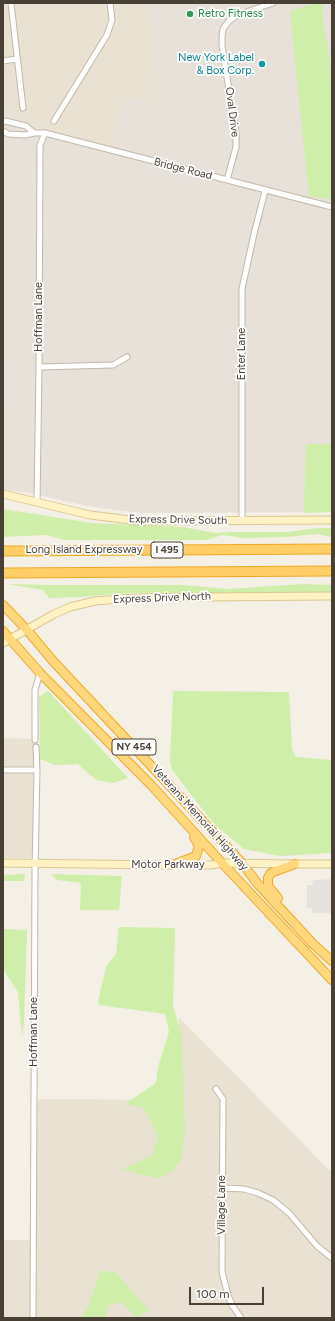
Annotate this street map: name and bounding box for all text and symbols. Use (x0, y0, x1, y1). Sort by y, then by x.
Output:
place label: Retro Fitness (198, 7, 263, 21)
marker: Retro Fitness (185, 9, 195, 19)
place label: New York Label & Box Corp. (178, 51, 254, 77)
marker: New York Label & Box Corp. (257, 59, 267, 69)
street label: Oval Drive (222, 86, 242, 138)
street label: Bridge Road (152, 155, 214, 183)
street label: Hoffman Lane (32, 282, 46, 352)
street label: Enter Lane (235, 328, 249, 380)
street label: Express Drive South (129, 513, 227, 527)
road number: I 495 (151, 542, 183, 558)
street label: Long Island Expressway (26, 543, 142, 557)
street label: Express Drive North (113, 590, 211, 606)
road number: NY 454 (112, 739, 156, 755)
street label: Veterans Memorial Highway (149, 762, 251, 874)
street label: Motor Parkway (131, 858, 205, 872)
street label: Hoffman Lane (27, 997, 41, 1067)
street label: Village Lane (215, 1175, 229, 1235)
scale bar (191, 1279, 266, 1305)
text: 100 m (196, 1287, 230, 1301)

